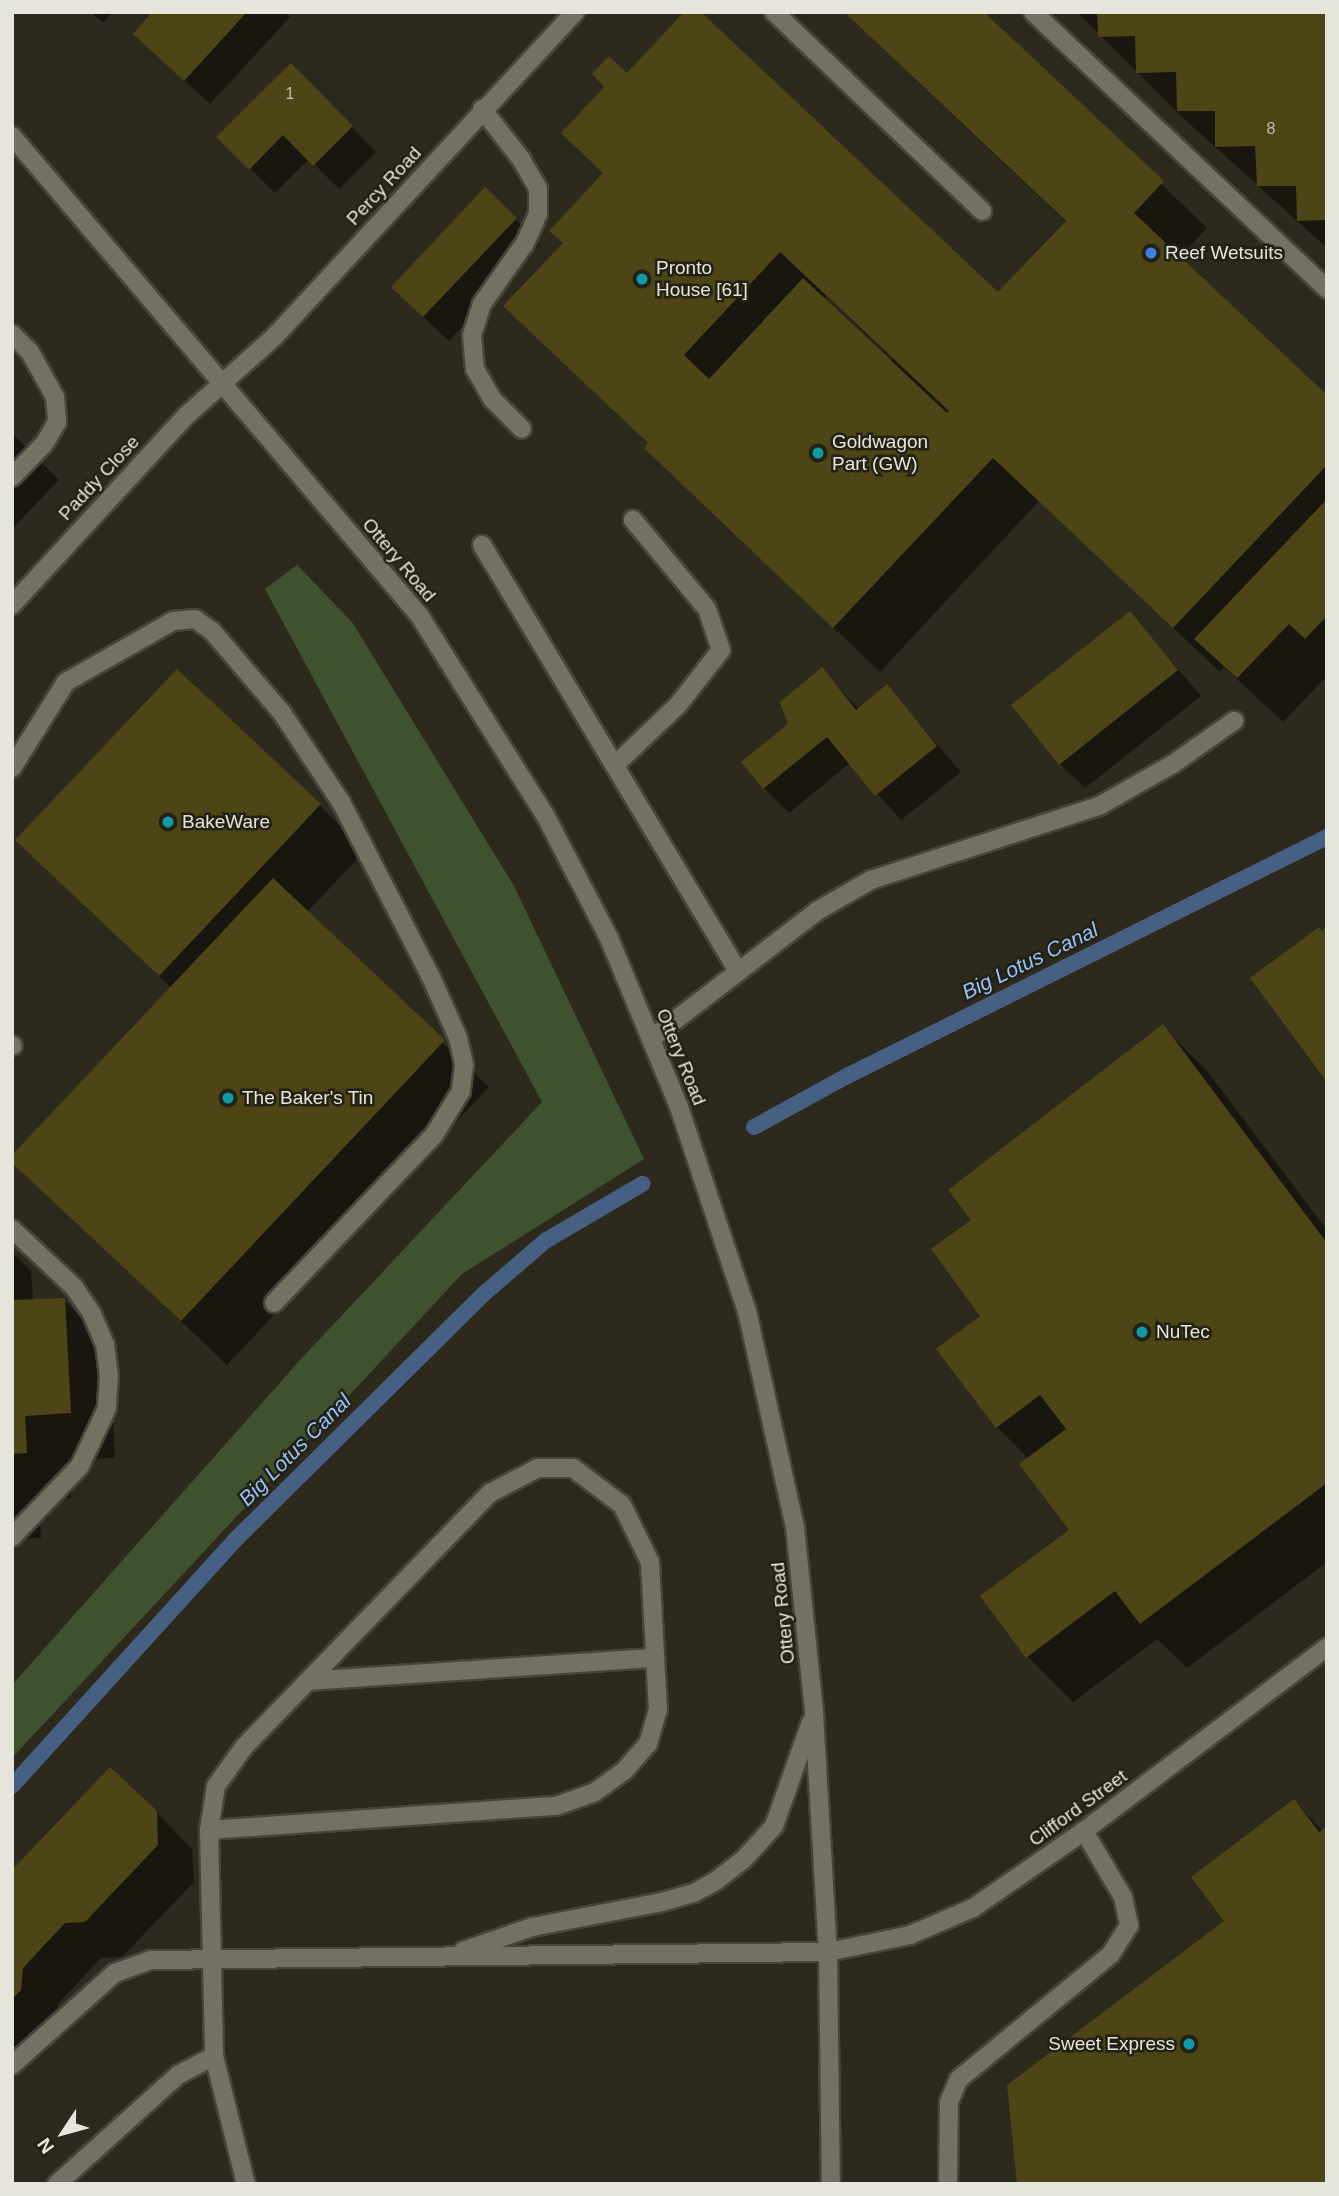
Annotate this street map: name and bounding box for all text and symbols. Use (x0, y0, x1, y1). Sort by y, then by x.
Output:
house number: 1 (286, 84, 294, 104)
house number: 8 (1267, 119, 1275, 139)
street label: Percy Road (342, 142, 426, 230)
place label: Reef Wetsuits (1165, 242, 1283, 264)
marker: Reef Wetsuits (1143, 245, 1159, 261)
place label: Pronto House [61] (656, 257, 748, 301)
marker: Pronto House [61] (634, 271, 650, 287)
street label: Paddy Close (54, 431, 144, 525)
place label: Goldwagon Part (GW) (832, 431, 928, 475)
marker: Goldwagon Part (GW) (810, 445, 826, 461)
street label: Ottery Road (357, 513, 441, 607)
place label: BakeWare (182, 811, 270, 833)
marker: BakeWare (160, 814, 176, 830)
water label: Big Lotus Canal (958, 917, 1102, 1005)
street label: Ottery Road (651, 1005, 711, 1109)
place label: The Baker's Tin (242, 1087, 374, 1109)
marker: The Baker's Tin (220, 1090, 236, 1106)
place label: NuTec (1156, 1321, 1210, 1343)
marker: NuTec (1134, 1324, 1150, 1340)
water label: Big Lotus Canal (234, 1389, 356, 1511)
street label: Ottery Road (766, 1561, 800, 1665)
street label: Clifford Street (1024, 1765, 1132, 1851)
place label: Sweet Express (1048, 2033, 1175, 2055)
marker: Sweet Express (1181, 2036, 1197, 2052)
north arrow (28, 2098, 98, 2168)
text: N (33, 2134, 58, 2157)

